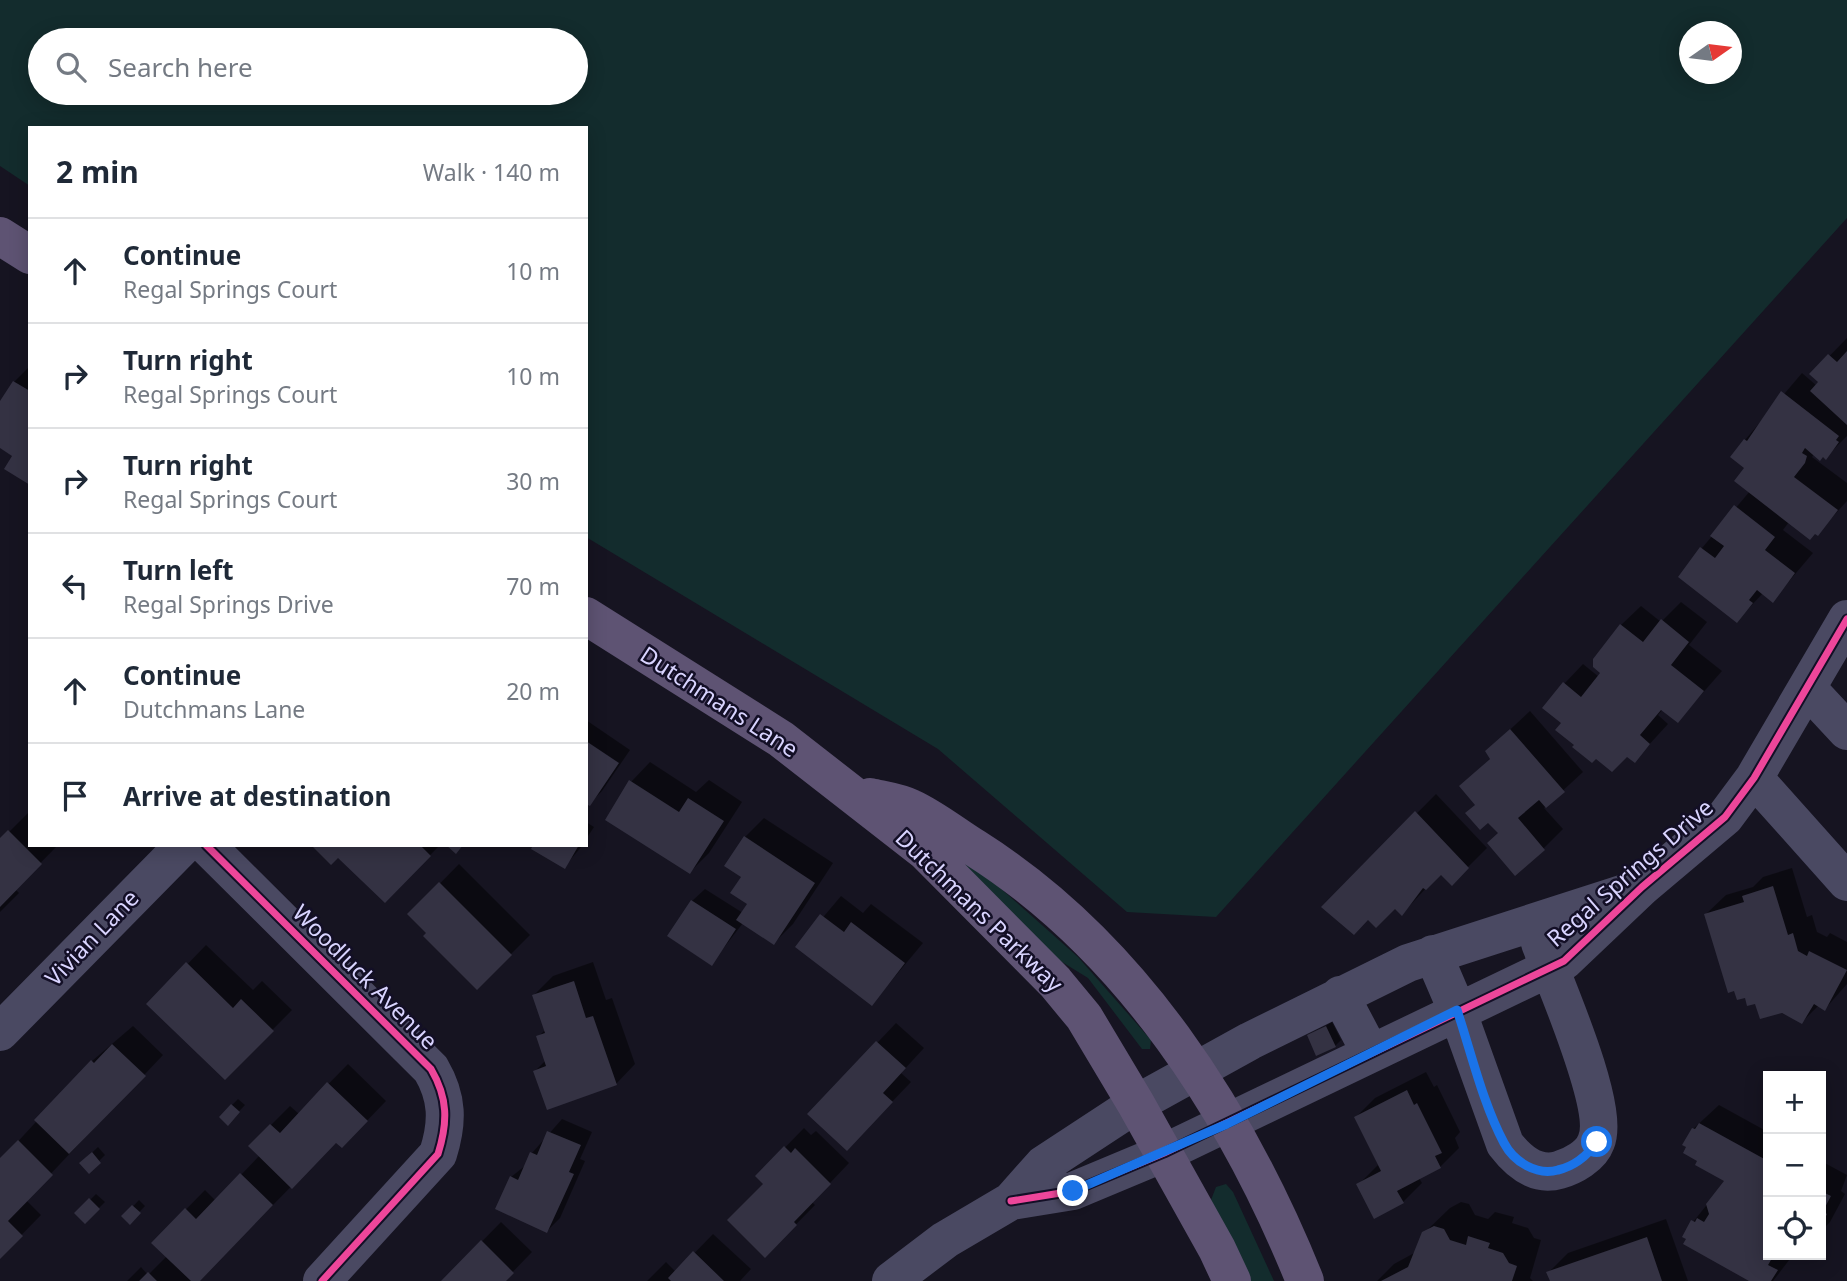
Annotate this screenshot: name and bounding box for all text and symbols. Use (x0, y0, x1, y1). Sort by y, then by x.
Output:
north arrow (1679, 21, 1742, 84)
search box (28, 28, 588, 105)
icon: search (52, 48, 90, 86)
text: Search here (108, 49, 253, 85)
text: 2 min (56, 151, 139, 192)
text: Walk · 140 m (423, 156, 560, 188)
text: Continue (123, 237, 241, 273)
icon: ahead (56, 252, 94, 290)
text: 10 m (506, 255, 560, 287)
text: Regal Springs Court (123, 273, 337, 305)
text: Turn right (123, 342, 253, 378)
icon: right (56, 357, 94, 395)
text: 10 m (506, 360, 560, 392)
text: Regal Springs Court (123, 378, 337, 410)
text: Turn right (123, 447, 253, 483)
icon: right (56, 462, 94, 500)
text: 30 m (506, 465, 560, 497)
text: Regal Springs Court (123, 483, 337, 515)
text: Turn left (123, 552, 234, 588)
icon: left (56, 567, 94, 605)
text: 70 m (506, 570, 560, 602)
text: Regal Springs Drive (123, 588, 334, 620)
street label: Dutchmans Lane (634, 638, 805, 764)
text: Continue (123, 657, 241, 693)
icon: ahead (56, 672, 94, 710)
text: 20 m (506, 675, 560, 707)
text: Dutchmans Lane (123, 693, 305, 725)
icon: arrive (56, 777, 94, 815)
text: Arrive at destination (123, 778, 392, 814)
street label: Regal Springs Drive (1539, 791, 1719, 953)
street label: Dutchmans Parkway (889, 822, 1071, 999)
street label: Vivian Lane (37, 882, 145, 993)
street label: Woodluck Avenue (286, 897, 445, 1056)
map controls (1763, 1071, 1826, 1260)
button: + (1763, 1071, 1826, 1134)
route start (1581, 1126, 1612, 1157)
button: − (1763, 1134, 1826, 1197)
route end (1057, 1175, 1088, 1206)
button: locate (1763, 1197, 1826, 1260)

